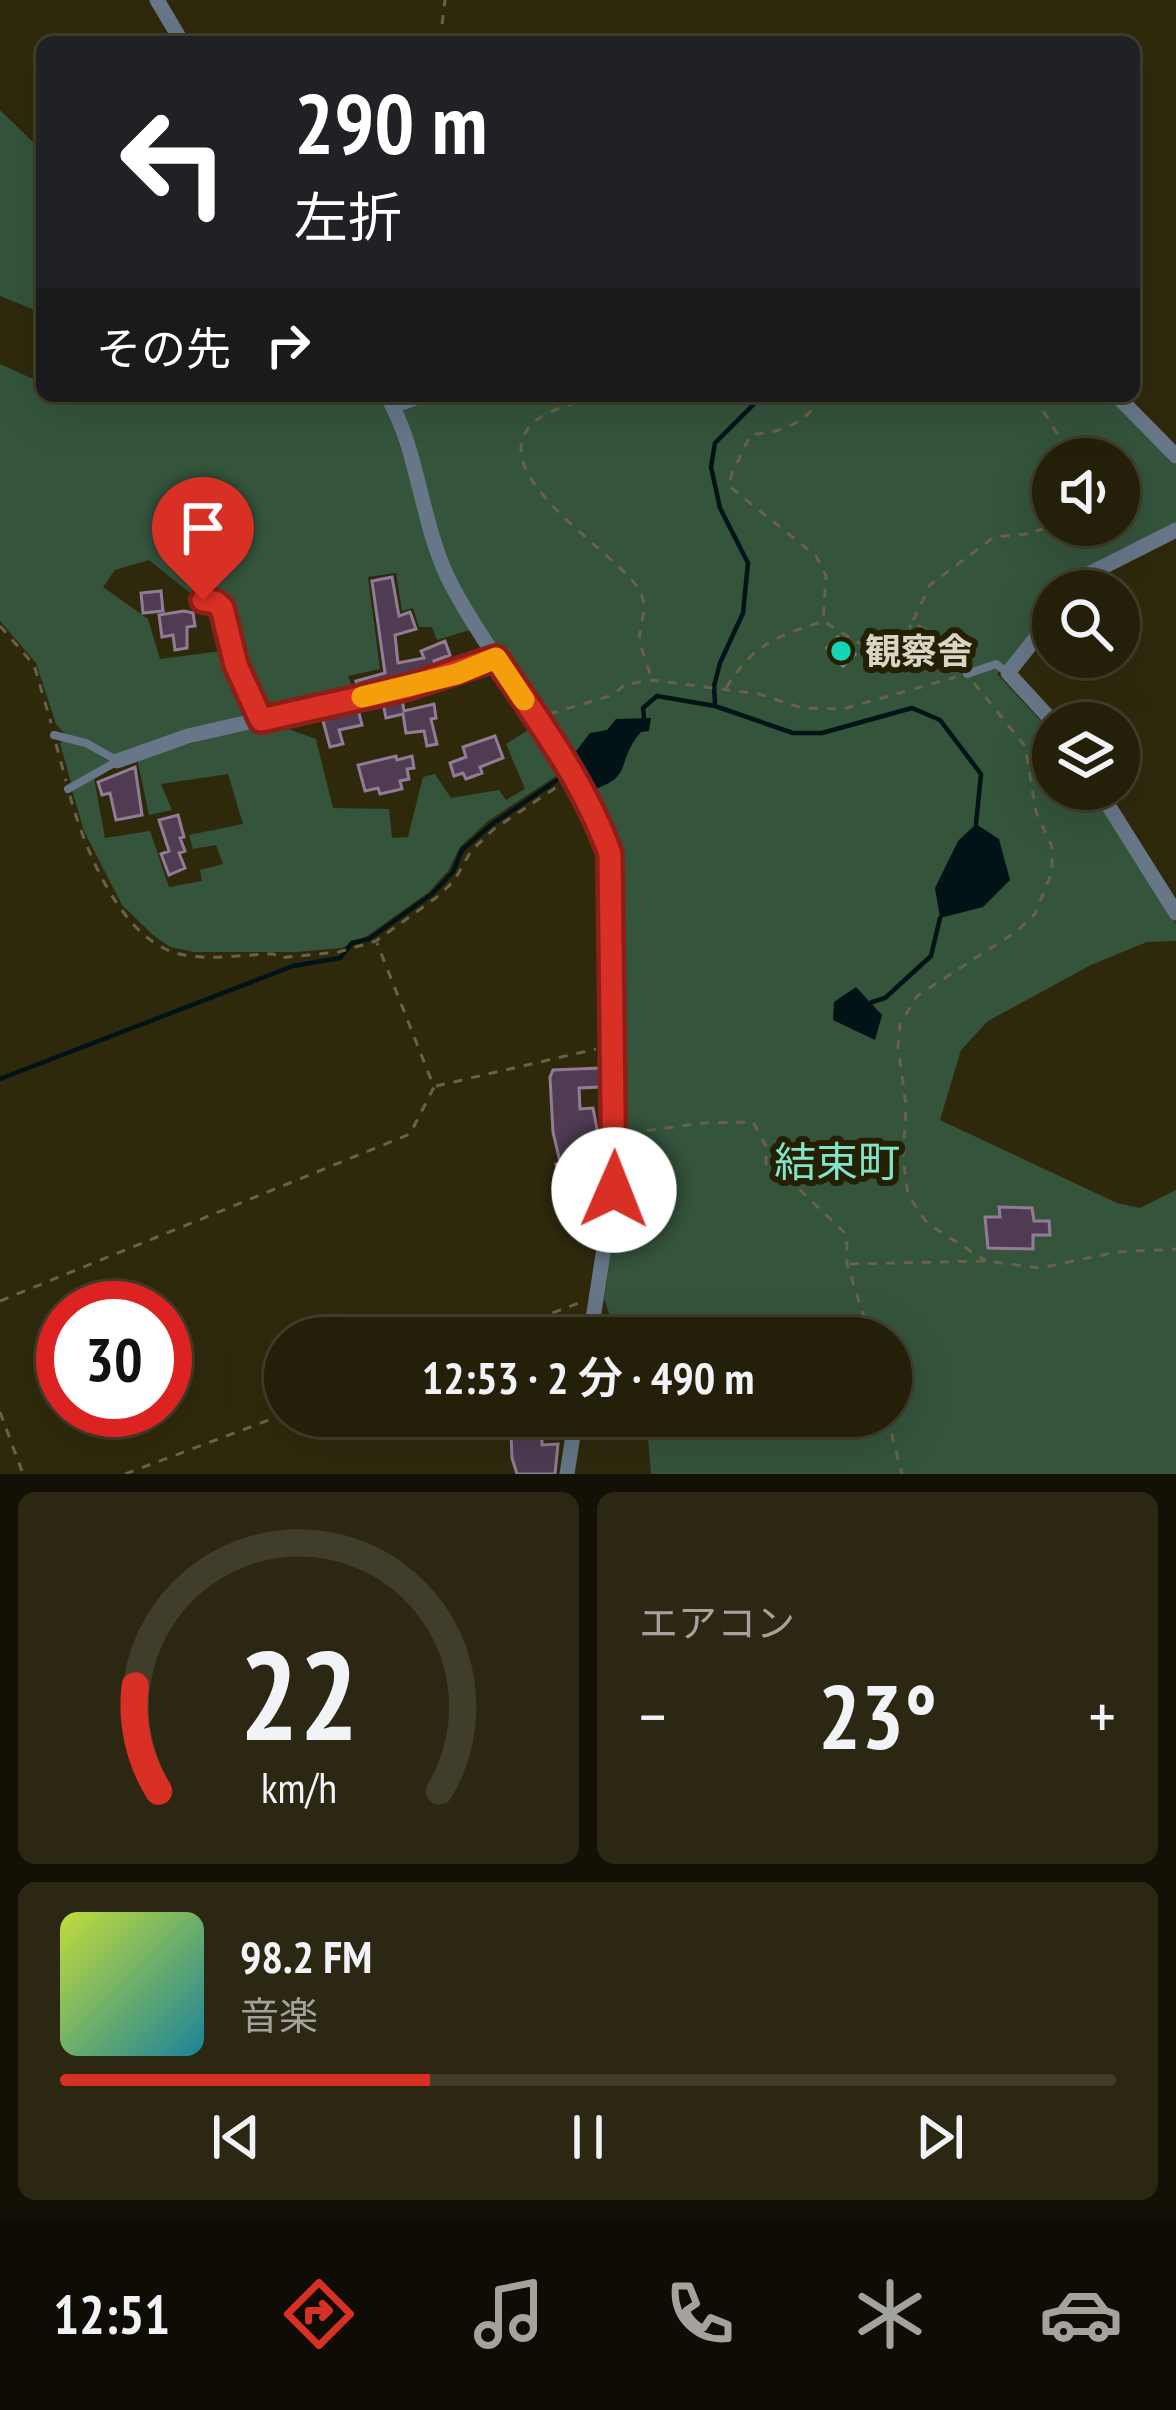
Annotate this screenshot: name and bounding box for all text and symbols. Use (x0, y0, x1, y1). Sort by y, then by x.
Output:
text: 290 m (294, 68, 487, 177)
icon: left (96, 84, 252, 240)
text: 左折 (294, 182, 402, 252)
icon: right (255, 312, 321, 378)
text: その先 (96, 319, 231, 377)
map controls (1032, 438, 1140, 810)
button: sound (1032, 438, 1140, 546)
pin (152, 477, 254, 600)
icon: arrive (170, 495, 236, 561)
button: search (1032, 570, 1140, 678)
place label: 観察舎 (865, 627, 973, 674)
marker: 観察舎 (828, 638, 854, 664)
button: layers (1032, 702, 1140, 810)
position arrow (551, 1127, 677, 1253)
district label: 結束町 (774, 1134, 900, 1189)
speed limit sign: 30 (36, 1281, 192, 1437)
text: 12:53 · 2 分 · 490 m (422, 1348, 754, 1406)
text: エアコン (639, 1597, 795, 1648)
text: 22 (239, 1613, 358, 1774)
text: 23° (818, 1657, 937, 1774)
text: − (639, 1673, 666, 1758)
text: + (1089, 1673, 1116, 1758)
text: km/h (260, 1759, 337, 1815)
text: 98.2 FM (240, 1927, 372, 1985)
text: 音楽 (240, 1990, 318, 2041)
icon: previous (203, 2104, 269, 2170)
icon: pause (555, 2104, 621, 2170)
icon: next (907, 2104, 973, 2170)
icon: directions (277, 2272, 361, 2356)
icon: music (467, 2272, 551, 2356)
icon: phone (658, 2272, 742, 2356)
icon: climate (848, 2272, 932, 2356)
icon: car (1039, 2272, 1123, 2356)
text: 12:51 (53, 2279, 170, 2349)

